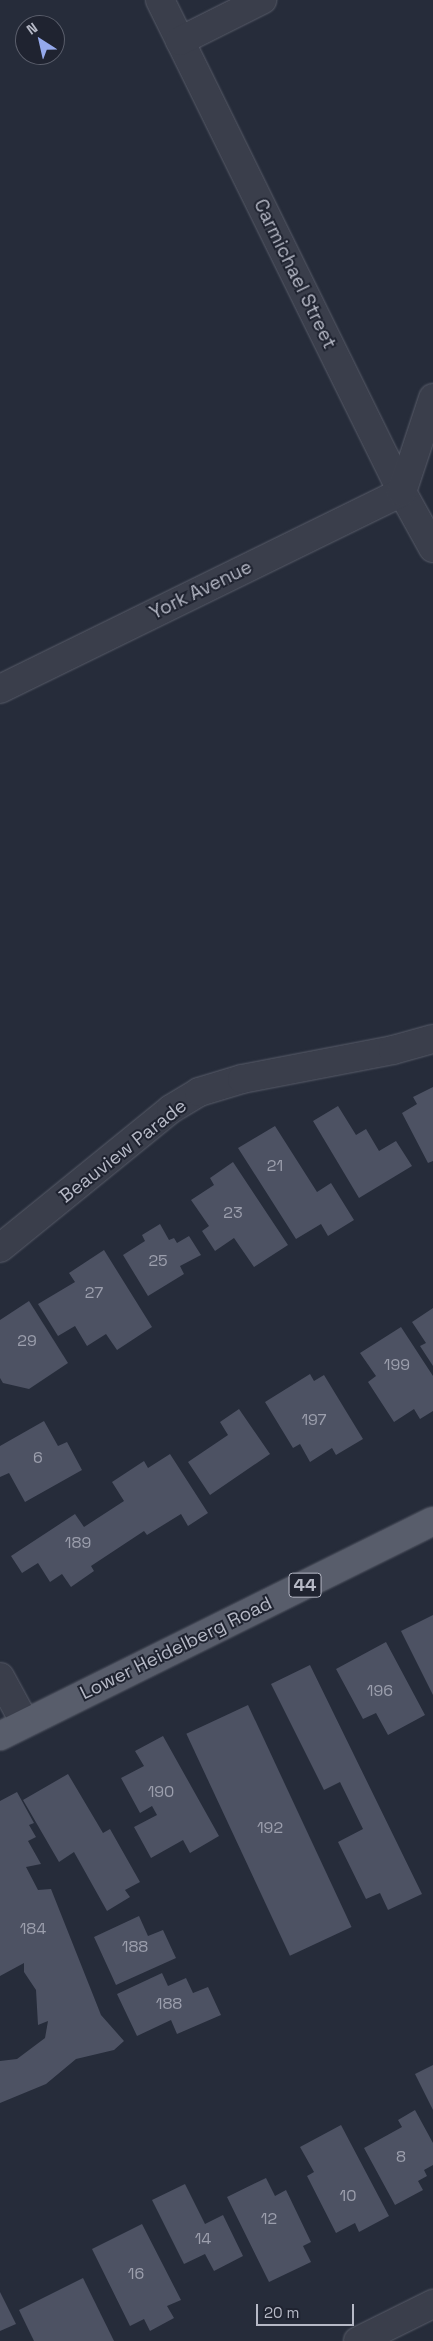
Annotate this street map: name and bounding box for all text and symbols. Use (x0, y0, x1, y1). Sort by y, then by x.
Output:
north arrow (15, 15, 65, 65)
text: N (23, 18, 41, 39)
street label: Carmichael Street (249, 195, 341, 353)
street label: York Avenue (146, 555, 256, 625)
street label: Beauview Parade (55, 1094, 191, 1208)
house number: 21 (267, 1156, 283, 1176)
house number: 23 (223, 1203, 243, 1223)
house number: 25 (148, 1251, 168, 1271)
house number: 27 (85, 1283, 103, 1303)
house number: 29 (17, 1331, 37, 1351)
house number: 199 (384, 1355, 410, 1375)
house number: 197 (301, 1410, 327, 1430)
house number: 6 (33, 1448, 43, 1468)
house number: 189 (65, 1533, 91, 1553)
road number: 44 (288, 1570, 322, 1600)
street label: Lower Heidelberg Road (76, 1592, 276, 1704)
house number: 196 (367, 1681, 393, 1701)
house number: 190 (148, 1782, 174, 1802)
house number: 192 (257, 1818, 283, 1838)
house number: 184 (20, 1919, 46, 1939)
house number: 188 (122, 1937, 148, 1957)
house number: 188 (156, 1994, 182, 2014)
house number: 8 (396, 2147, 406, 2167)
house number: 10 (340, 2186, 356, 2206)
house number: 12 (261, 2209, 277, 2229)
house number: 14 (195, 2229, 211, 2249)
house number: 16 (128, 2264, 144, 2284)
scale bar (258, 2294, 356, 2326)
text: 20 m (264, 2303, 299, 2322)

